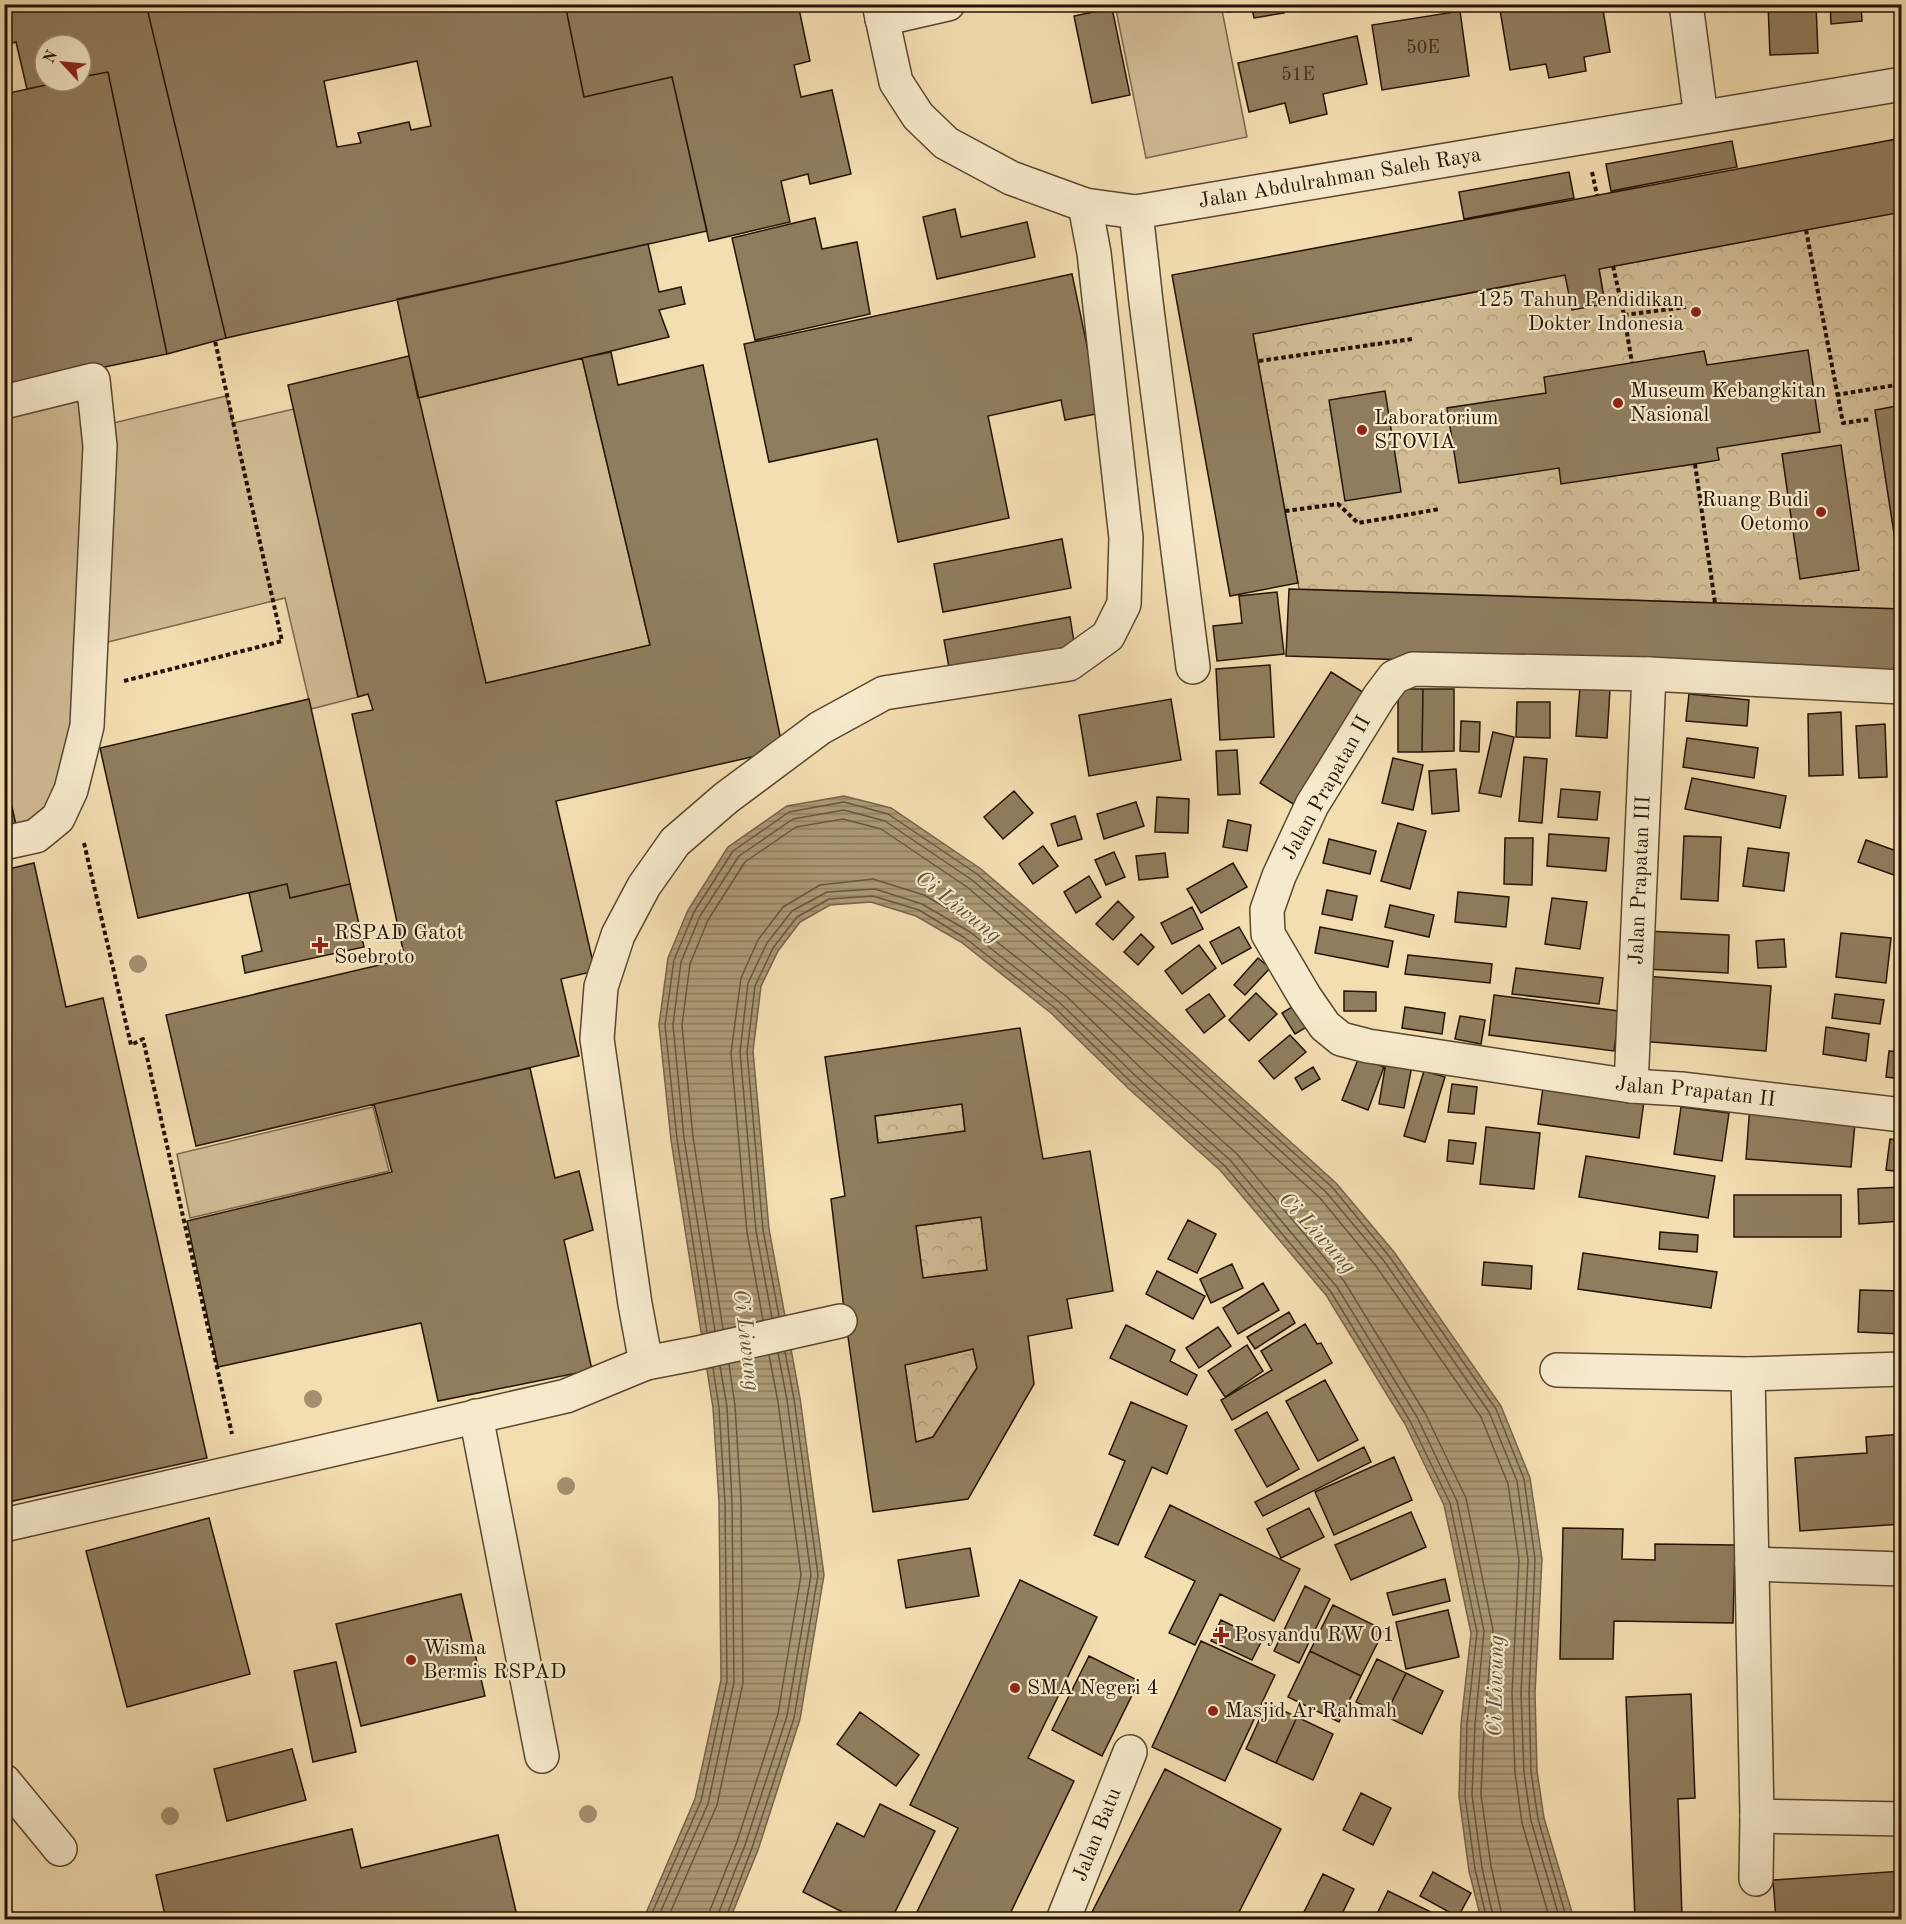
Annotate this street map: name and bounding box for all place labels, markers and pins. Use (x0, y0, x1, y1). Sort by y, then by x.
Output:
place label: 125 Tahun Pendidikan Dokter Indonesia (1477, 290, 1684, 335)
marker: 125 Tahun Pendidikan Dokter Indonesia (1689, 305, 1703, 319)
place label: Museum Kebangkitan Nasional (1630, 381, 1826, 426)
marker: Museum Kebangkitan Nasional (1611, 396, 1625, 410)
place label: Laboratorium STOVIA (1374, 408, 1499, 453)
marker: Laboratorium STOVIA (1355, 423, 1369, 437)
place label: Ruang Budi Oetomo (1701, 490, 1809, 535)
marker: Ruang Budi Oetomo (1814, 505, 1828, 519)
place label: RSPAD Gatot Soebroto (334, 923, 464, 968)
marker: RSPAD Gatot Soebroto (311, 936, 329, 954)
place label: Posyandu RW 01 (1234, 1625, 1395, 1646)
marker: Posyandu RW 01 (1212, 1626, 1230, 1644)
place label: Wisma Bermis RSPAD (423, 1638, 566, 1683)
marker: Wisma Bermis RSPAD (404, 1653, 418, 1667)
place label: SMA Negeri 4 (1027, 1678, 1159, 1699)
marker: SMA Negeri 4 (1008, 1681, 1022, 1695)
place label: Masjid Ar Rahmah (1225, 1701, 1397, 1722)
marker: Masjid Ar Rahmah (1206, 1704, 1220, 1718)

